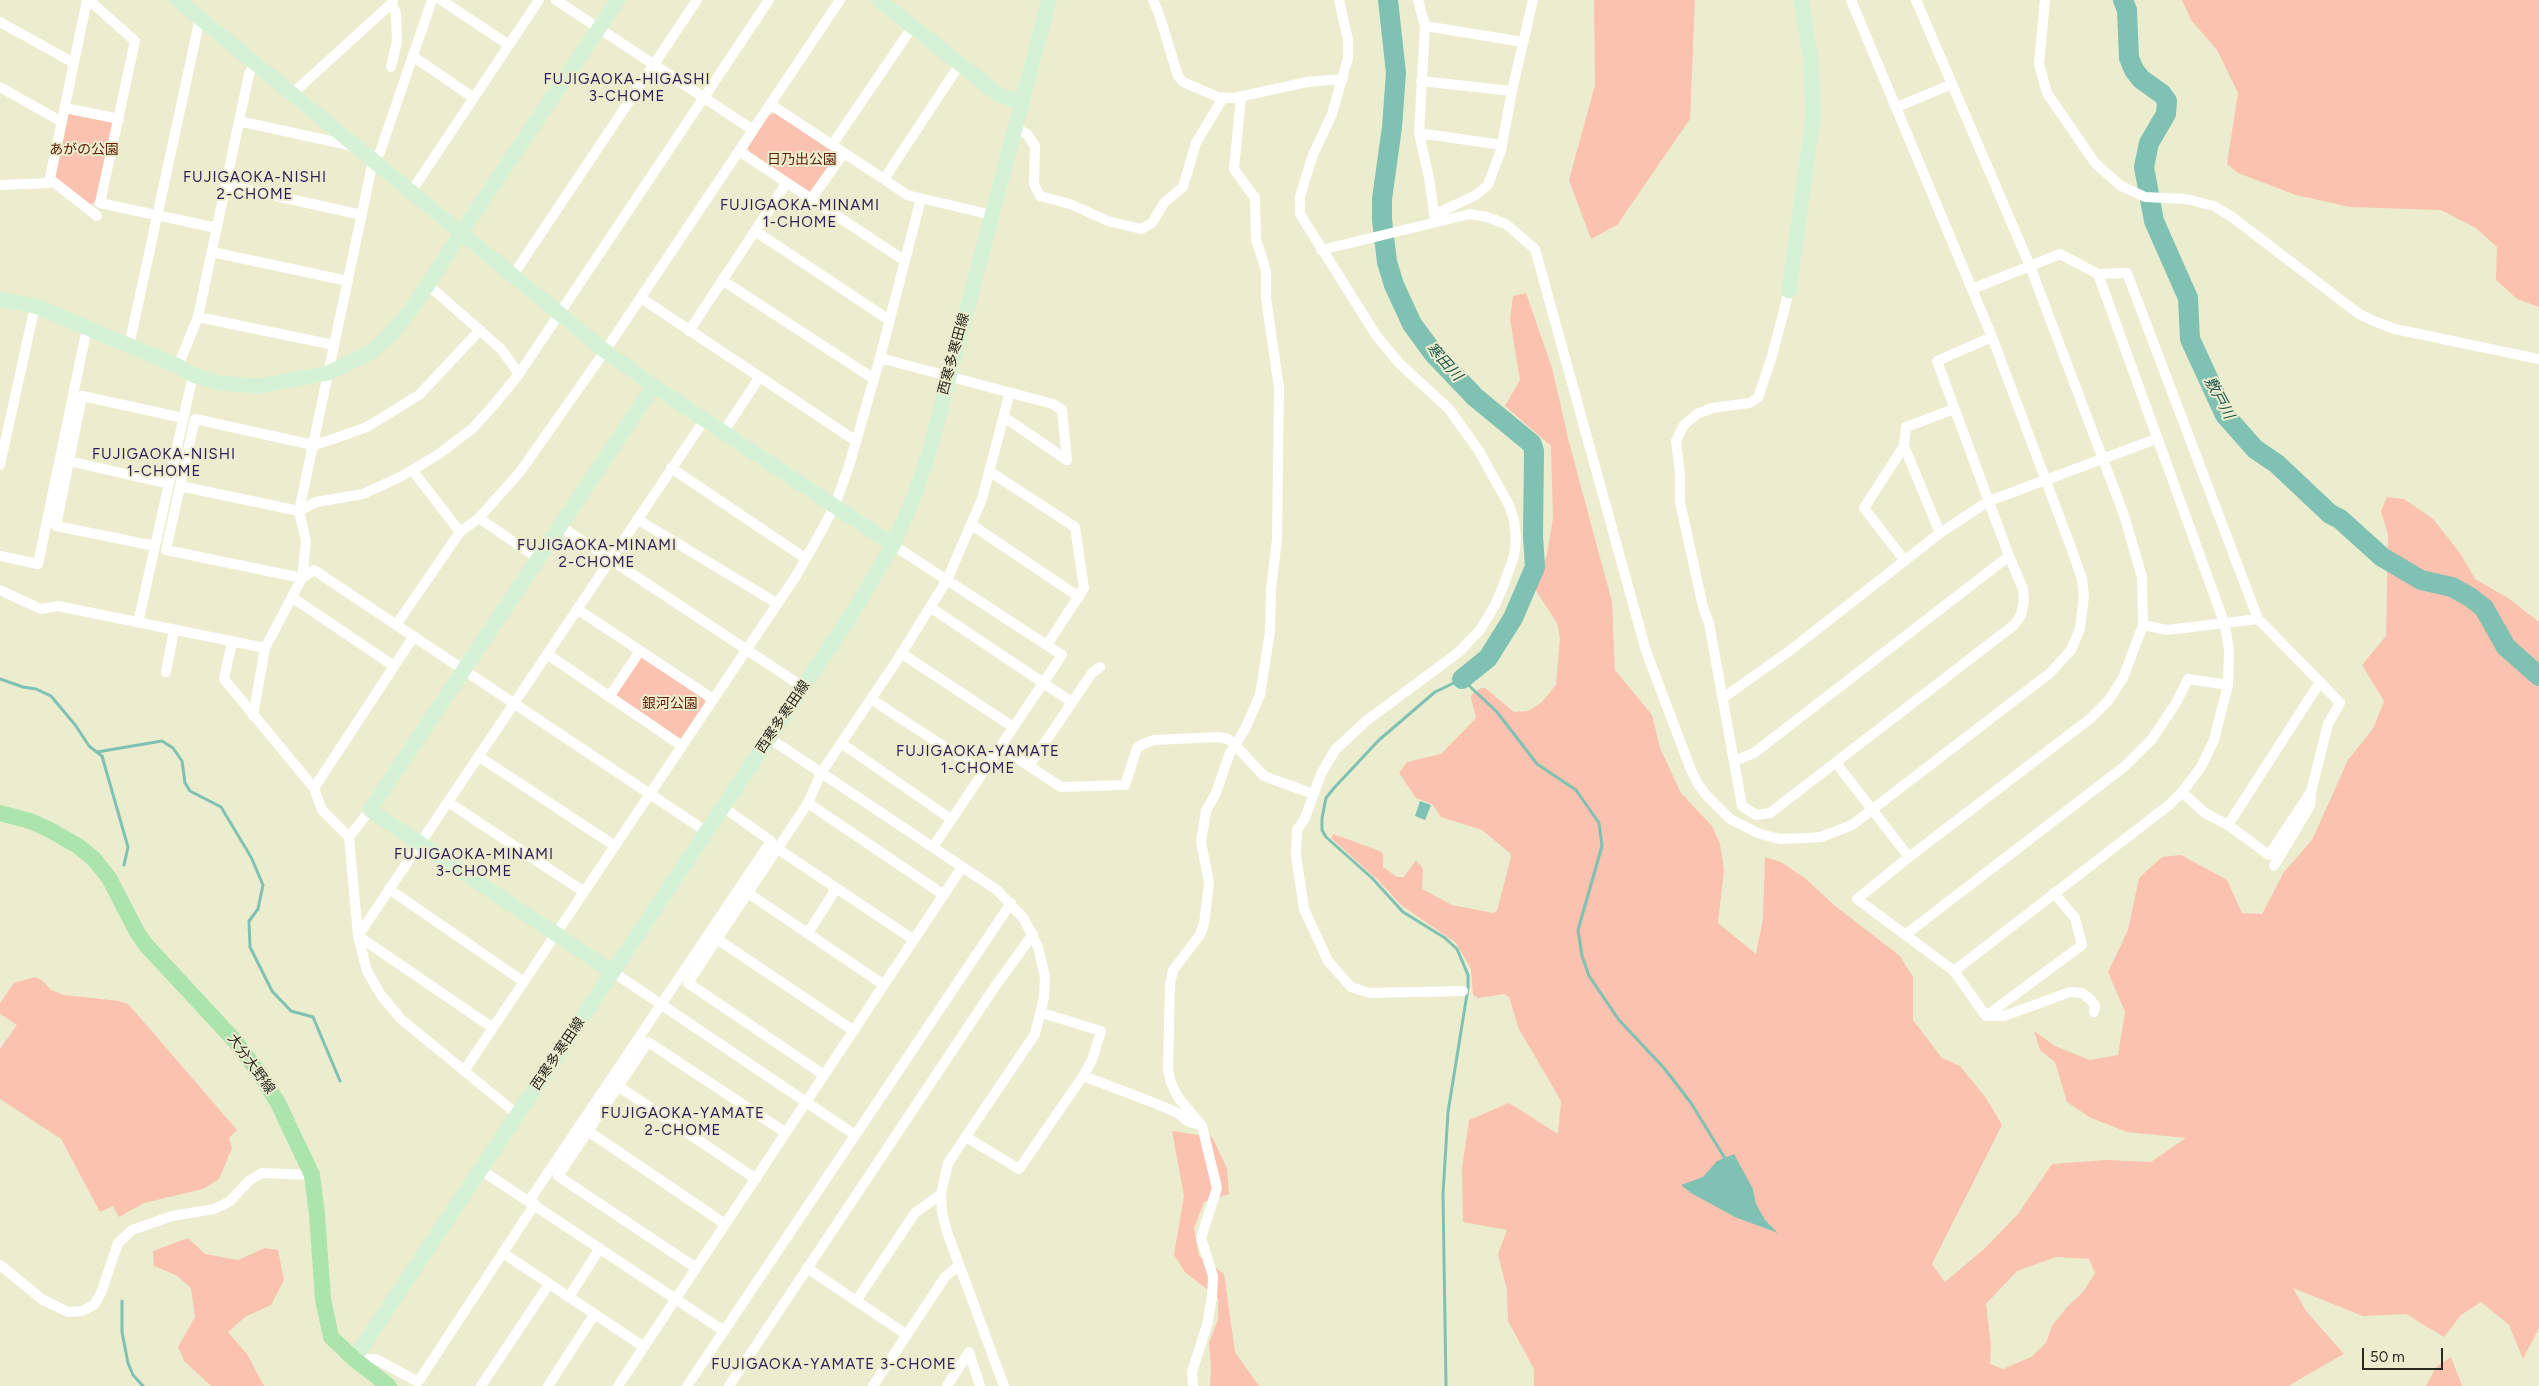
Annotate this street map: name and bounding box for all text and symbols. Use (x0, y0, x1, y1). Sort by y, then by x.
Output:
district label: FUJIGAOKA-HIGASHI 3-CHOME (541, 71, 713, 106)
park label: あがの公園 (49, 142, 119, 158)
park label: 日乃出公園 (767, 152, 837, 168)
district label: FUJIGAOKA-NISHI 2-CHOME (181, 169, 329, 204)
district label: FUJIGAOKA-MINAMI 1-CHOME (718, 197, 882, 232)
street label: 西寒多寒田線 (935, 311, 973, 397)
water label: 寒田川 (1422, 339, 1466, 385)
water label: 敷戸川 (2200, 374, 2238, 422)
district label: FUJIGAOKA-NISHI 1-CHOME (90, 446, 238, 481)
district label: FUJIGAOKA-MINAMI 2-CHOME (515, 537, 679, 572)
street label: 西寒多寒田線 (753, 677, 813, 757)
park label: 銀河公園 (642, 696, 698, 712)
district label: FUJIGAOKA-YAMATE 1-CHOME (894, 743, 1062, 778)
district label: FUJIGAOKA-MINAMI 3-CHOME (392, 846, 556, 881)
street label: 西寒多寒田線 (528, 1014, 588, 1094)
street label: 大分大野線 (224, 1031, 278, 1097)
district label: FUJIGAOKA-YAMATE 2-CHOME (599, 1105, 767, 1140)
scale bar (2364, 1338, 2445, 1370)
text: 50 m (2370, 1348, 2405, 1366)
district label: FUJIGAOKA-YAMATE 3-CHOME (708, 1356, 960, 1374)

